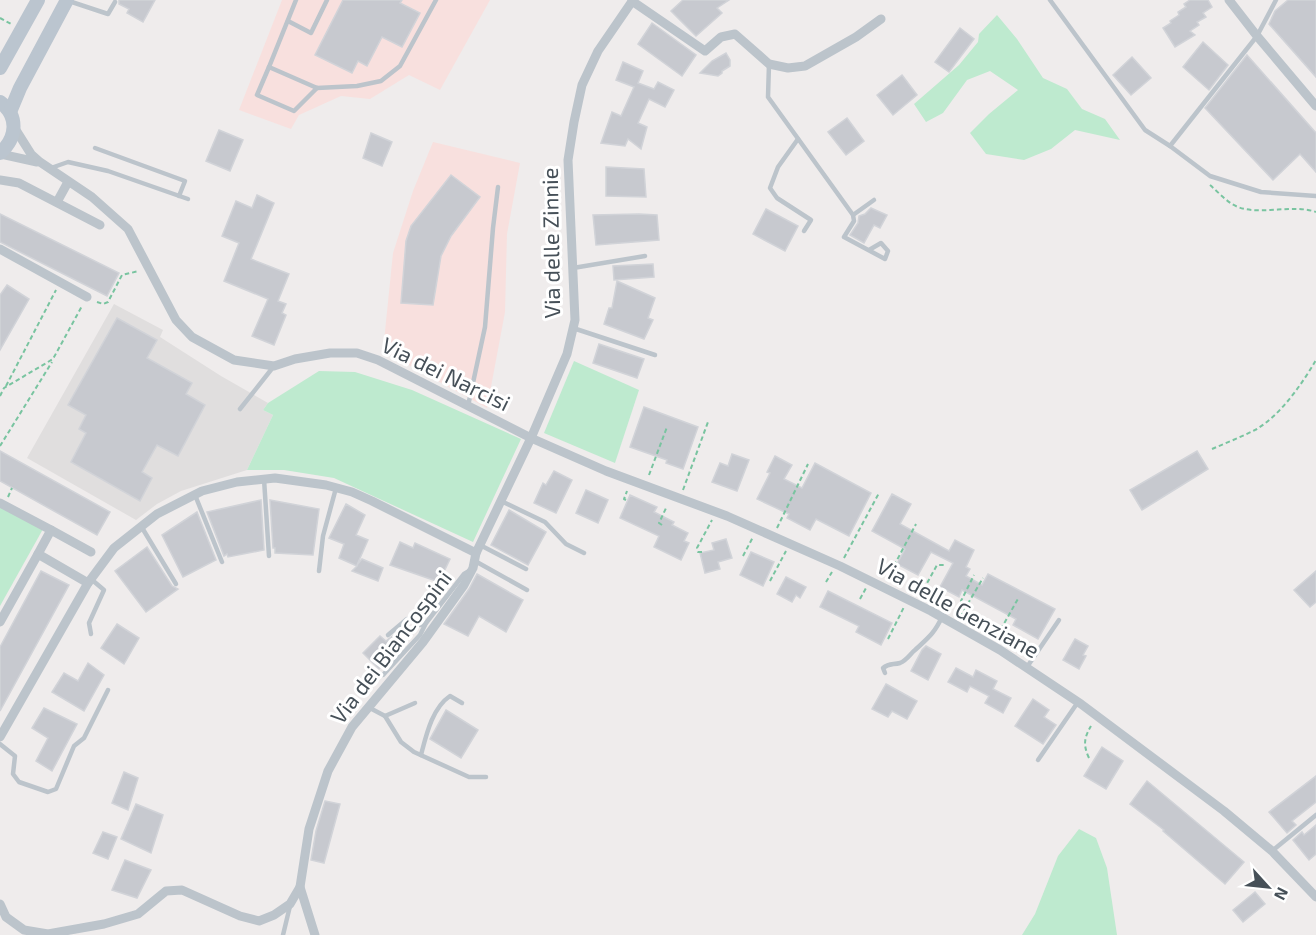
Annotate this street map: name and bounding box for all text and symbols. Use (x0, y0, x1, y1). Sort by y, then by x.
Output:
street label: Via delle Zinnie (536, 167, 564, 319)
street label: Via dei Narcisi (378, 331, 515, 415)
street label: Via delle Genziane (873, 552, 1044, 663)
street label: Via dei Biancospini (324, 565, 456, 728)
north arrow (1238, 857, 1298, 917)
text: N (1271, 885, 1293, 904)

